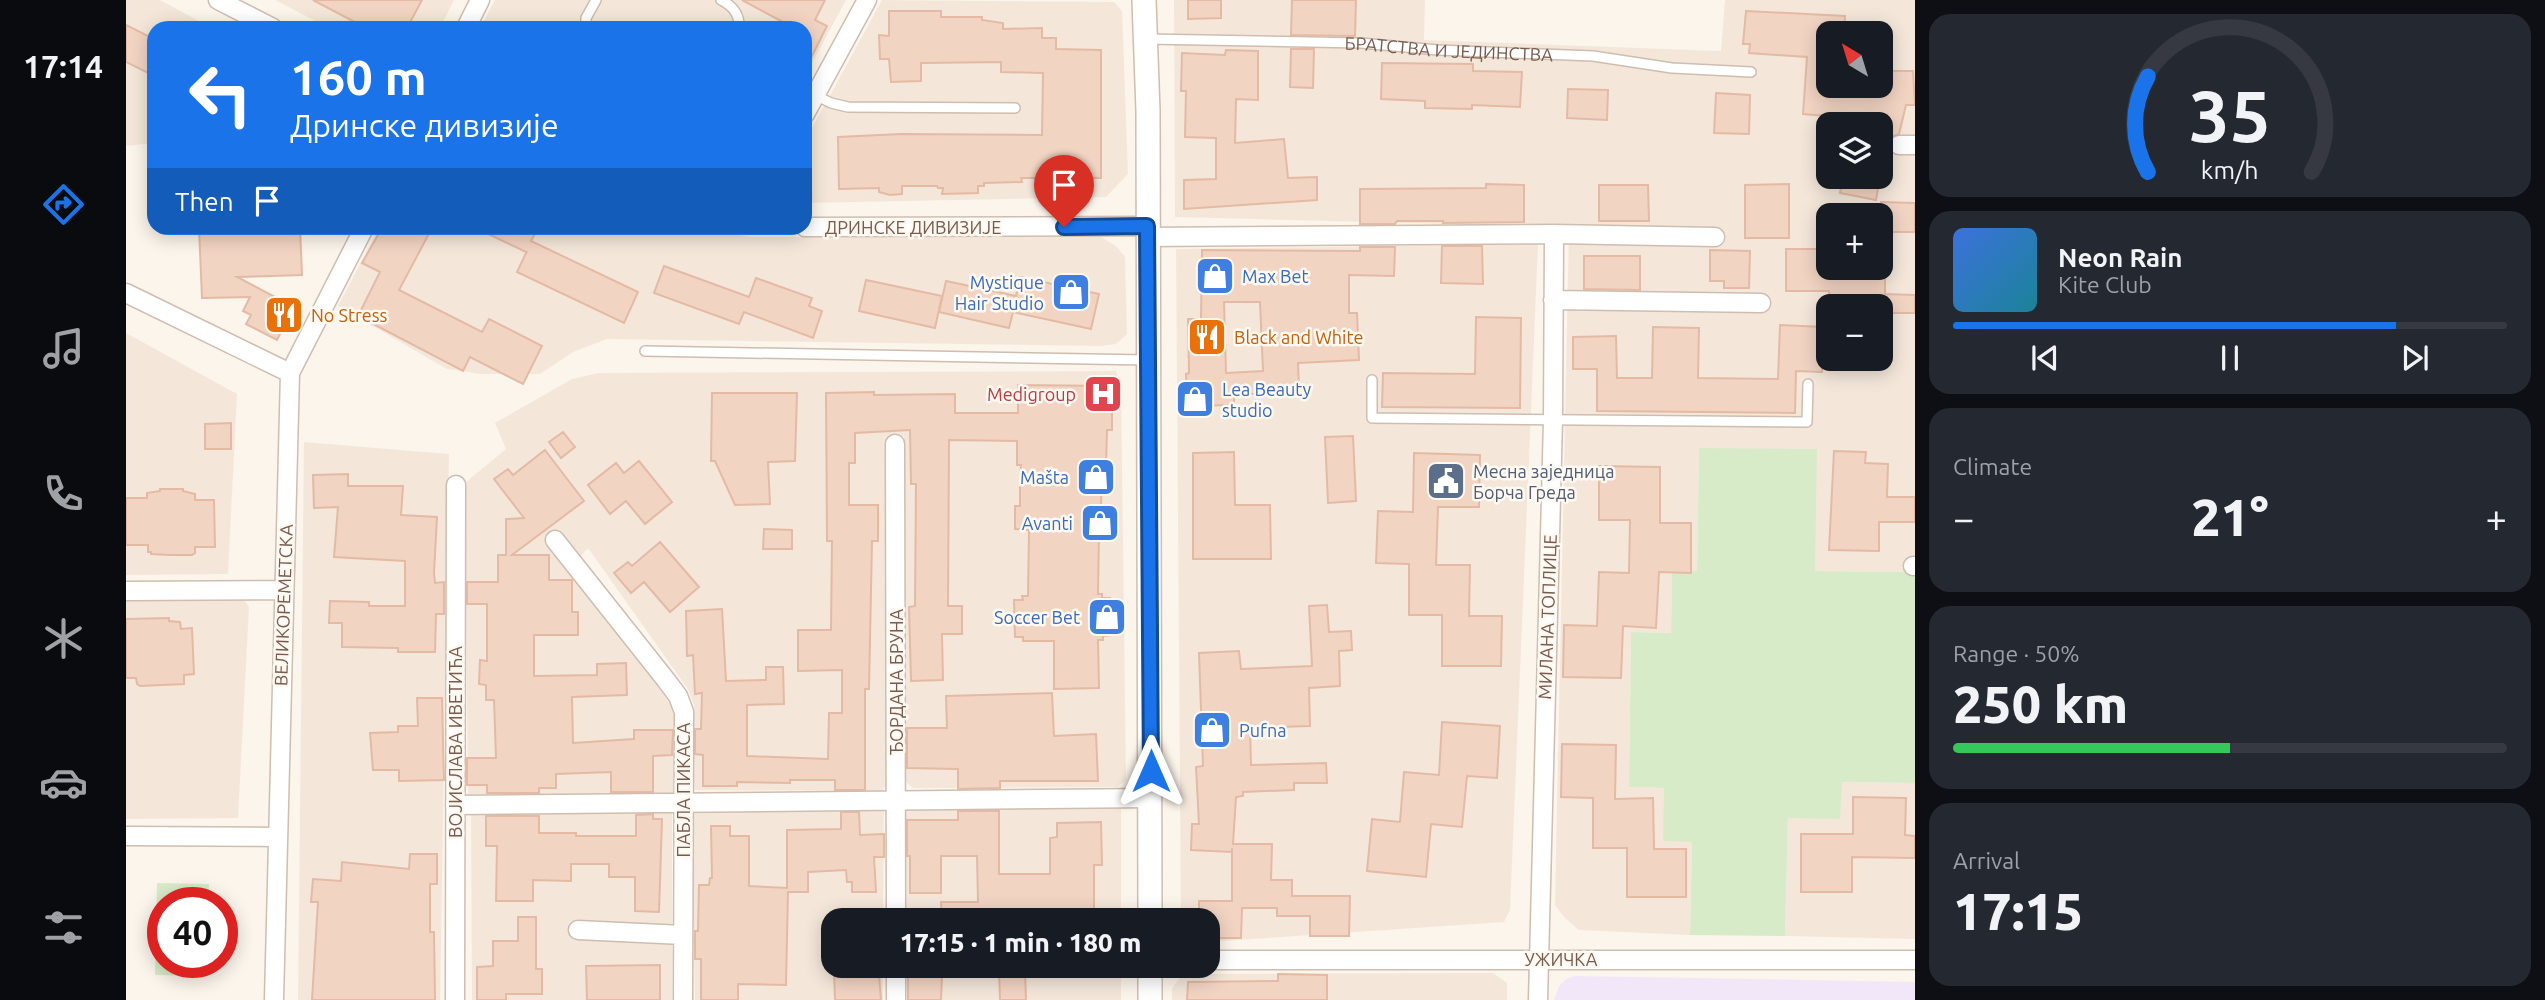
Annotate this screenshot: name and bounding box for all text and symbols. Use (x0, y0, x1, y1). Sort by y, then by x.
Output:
north arrow (1816, 21, 1894, 98)
map controls (1816, 21, 1893, 371)
street label: БРАТСТВА И ЈЕДИНСТВА (1344, 33, 1554, 64)
text: 17:14 (23, 48, 103, 84)
icon: left (175, 49, 266, 140)
text: 160 m (290, 49, 427, 104)
text: 35 (2189, 74, 2271, 156)
text: Дринске дивизије (290, 107, 559, 143)
button: layers (1816, 112, 1893, 189)
pin (1034, 155, 1094, 227)
text: km/h (2201, 155, 2259, 183)
icon: arrive (1045, 166, 1083, 204)
icon: directions (39, 180, 88, 229)
icon: arrive (248, 182, 286, 220)
text: Then (175, 187, 234, 216)
button: + (1816, 203, 1893, 280)
street label: ДРИНСКЕ ДИВИЗИЈЕ (825, 217, 1001, 237)
text: Neon Rain (2058, 243, 2183, 272)
shop icon: Max Bet (1194, 255, 1236, 297)
place label: Max Bet (1242, 266, 1309, 286)
shop icon: Mystique Hair Studio (1050, 271, 1092, 313)
place label: Mystique Hair Studio (955, 272, 1044, 313)
text: Kite Club (2058, 272, 2152, 297)
restaurant icon: No Stress (263, 294, 305, 336)
button: − (1816, 294, 1893, 371)
place label: No Stress (311, 305, 388, 325)
restaurant icon: Black and White (1186, 316, 1228, 358)
icon: music (39, 324, 88, 373)
place label: Black and White (1234, 327, 1363, 347)
icon: previous (2026, 339, 2064, 377)
icon: pause (2211, 339, 2249, 377)
icon: next (2396, 339, 2434, 377)
hospital icon: Medigroup (1082, 373, 1124, 415)
shop icon: Lea Beauty studio (1174, 378, 1216, 420)
place label: Lea Beauty studio (1222, 379, 1311, 420)
place label: Medigroup (987, 384, 1076, 404)
text: Climate (1953, 454, 2032, 479)
shop icon: Mašta (1075, 456, 1117, 498)
public building icon: Месна заједница Борча Греда (1425, 460, 1467, 502)
place label: Месна заједница Борча Греда (1473, 461, 1614, 502)
place label: Mašta (1020, 467, 1069, 487)
icon: phone (39, 469, 88, 518)
text: 21° (2191, 488, 2269, 546)
text: − (1953, 497, 1974, 539)
text: + (2486, 497, 2507, 539)
shop icon: Avanti (1079, 502, 1121, 544)
place label: Avanti (1022, 513, 1073, 533)
street label: ВЕЛИКОРЕМЕТСКА (270, 523, 296, 686)
street label: МИЛАНА ТОПЛИЦЕ (1534, 534, 1560, 700)
shop icon: Soccer Bet (1086, 596, 1128, 638)
place label: Soccer Bet (994, 607, 1080, 627)
street label: ЂОРДАНА БРУНА (886, 609, 906, 755)
icon: climate (39, 614, 88, 663)
text: Range · 50% (1953, 641, 2080, 666)
street label: ВОЈИСЛАВА ИВЕТИЋА (445, 646, 465, 838)
text: 250 km (1953, 675, 2128, 733)
shop icon: Pufna (1191, 709, 1233, 751)
place label: Pufna (1239, 720, 1286, 740)
street label: ПАБЛА ПИКАСА (673, 722, 693, 857)
position arrow (1114, 734, 1188, 808)
icon: car (39, 758, 88, 807)
text: Arrival (1953, 848, 2020, 873)
text: 17:15 (1953, 882, 2083, 940)
speed limit sign: 40 (147, 887, 238, 978)
icon: filters (39, 903, 88, 952)
text: 17:15 · 1 min · 180 m (900, 928, 1141, 957)
street label: УЖИЧКА (1524, 949, 1598, 969)

